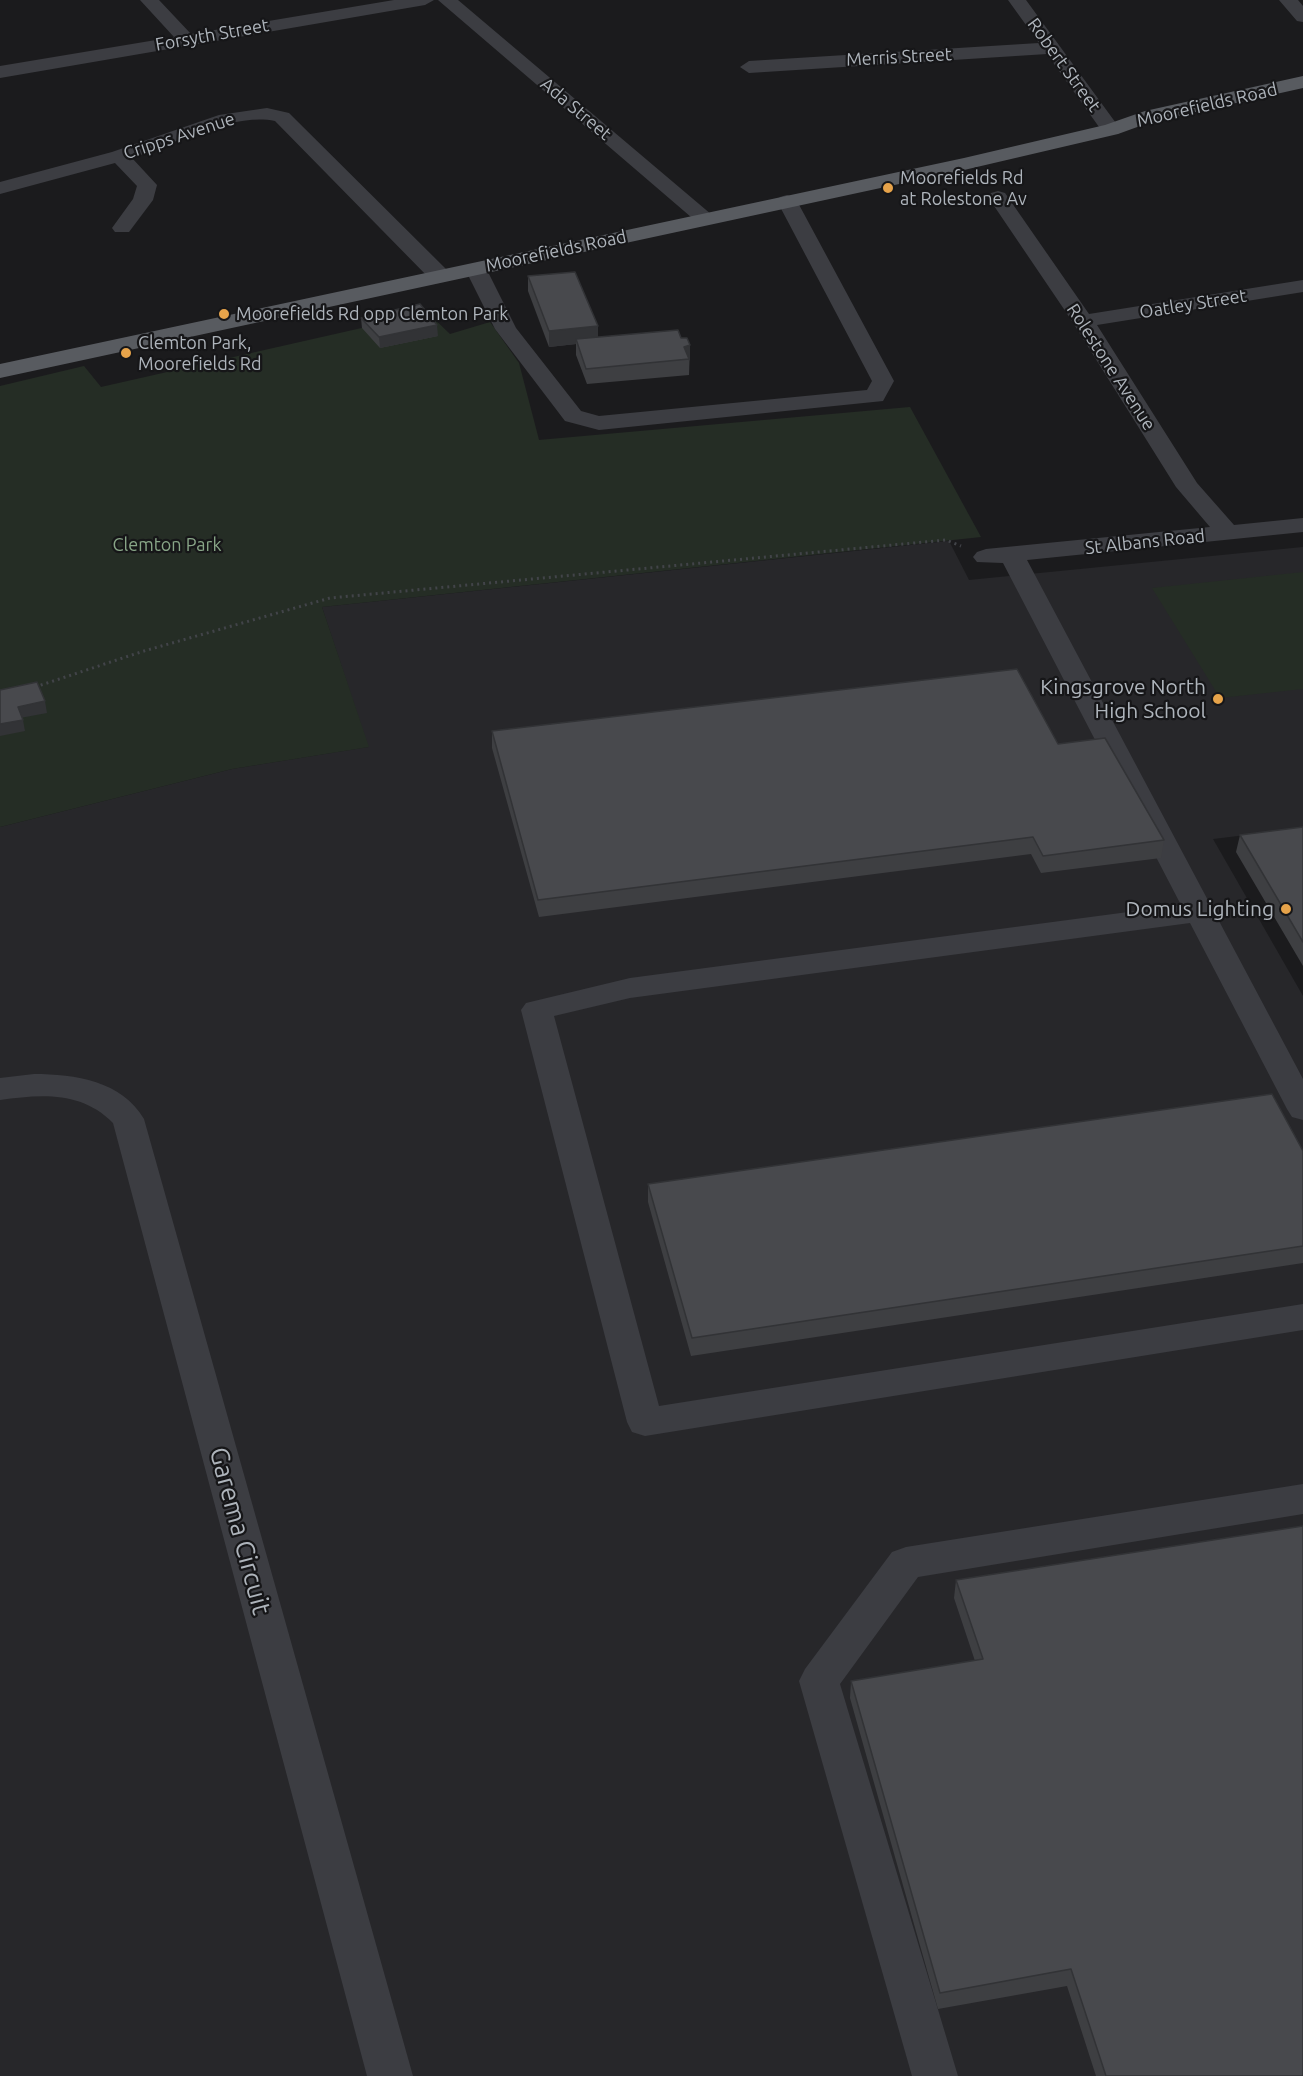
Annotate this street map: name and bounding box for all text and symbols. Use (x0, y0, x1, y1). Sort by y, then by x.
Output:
street label: Forsyth Street (153, 14, 271, 56)
street label: Robert Street (1023, 14, 1105, 116)
street label: Merris Street (846, 43, 952, 71)
street label: Ada Street (536, 73, 616, 145)
street label: Moorefields Road (1135, 78, 1279, 132)
street label: Cripps Avenue (121, 108, 237, 164)
place label: Moorefields Rd at Rolestone Av (900, 167, 1027, 210)
marker: Moorefields Rd at Rolestone Av (881, 181, 895, 195)
street label: Moorefields Road (484, 226, 628, 276)
street label: Oatley Street (1138, 285, 1248, 323)
street label: Rolestone Avenue (1062, 300, 1160, 434)
place label: Moorefields Rd opp Clemton Park (236, 303, 508, 325)
marker: Moorefields Rd opp Clemton Park (217, 307, 231, 321)
place label: Clemton Park, Moorefields Rd (138, 332, 261, 374)
marker: Clemton Park, Moorefields Rd (119, 346, 133, 360)
street label: St Albans Road (1084, 525, 1206, 559)
park label: Clemton Park (113, 534, 221, 556)
place label: Kingsgrove North High School (1040, 674, 1206, 724)
marker: Kingsgrove North High School (1211, 692, 1225, 706)
place label: Domus Lighting (1126, 896, 1274, 922)
marker: Domus Lighting (1279, 902, 1293, 916)
street label: Garema Circuit (203, 1444, 277, 1618)

